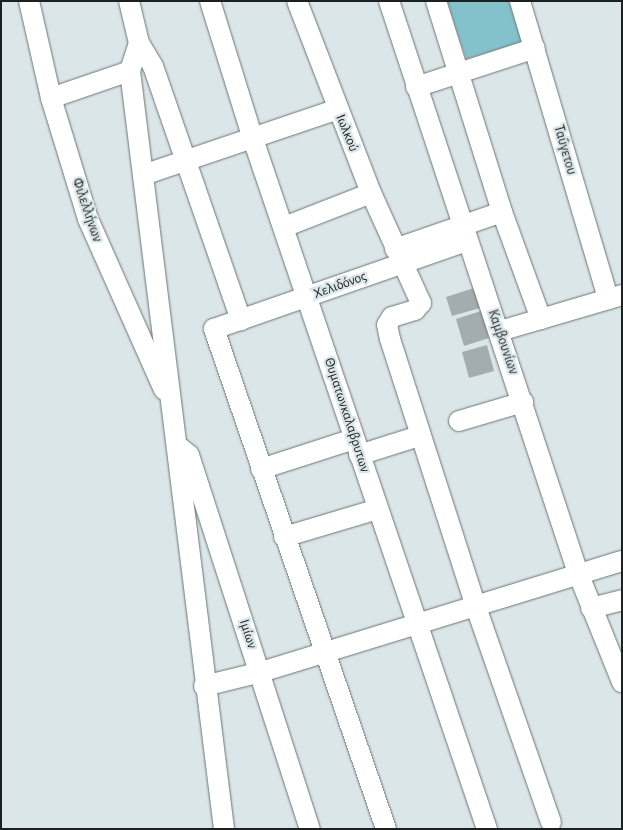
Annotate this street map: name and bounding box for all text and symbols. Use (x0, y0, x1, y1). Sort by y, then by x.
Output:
street label: Ιωλκού (332, 112, 362, 154)
street label: Ταΰγετου (550, 123, 580, 177)
street label: Φιλελλήνων (68, 176, 106, 244)
street label: Χελιδόνος (311, 268, 369, 302)
street label: Καμβουνίων (484, 307, 522, 377)
street label: Θυματωνκαλαβρυτων (321, 356, 373, 474)
street label: Ιμίων (235, 617, 261, 651)

